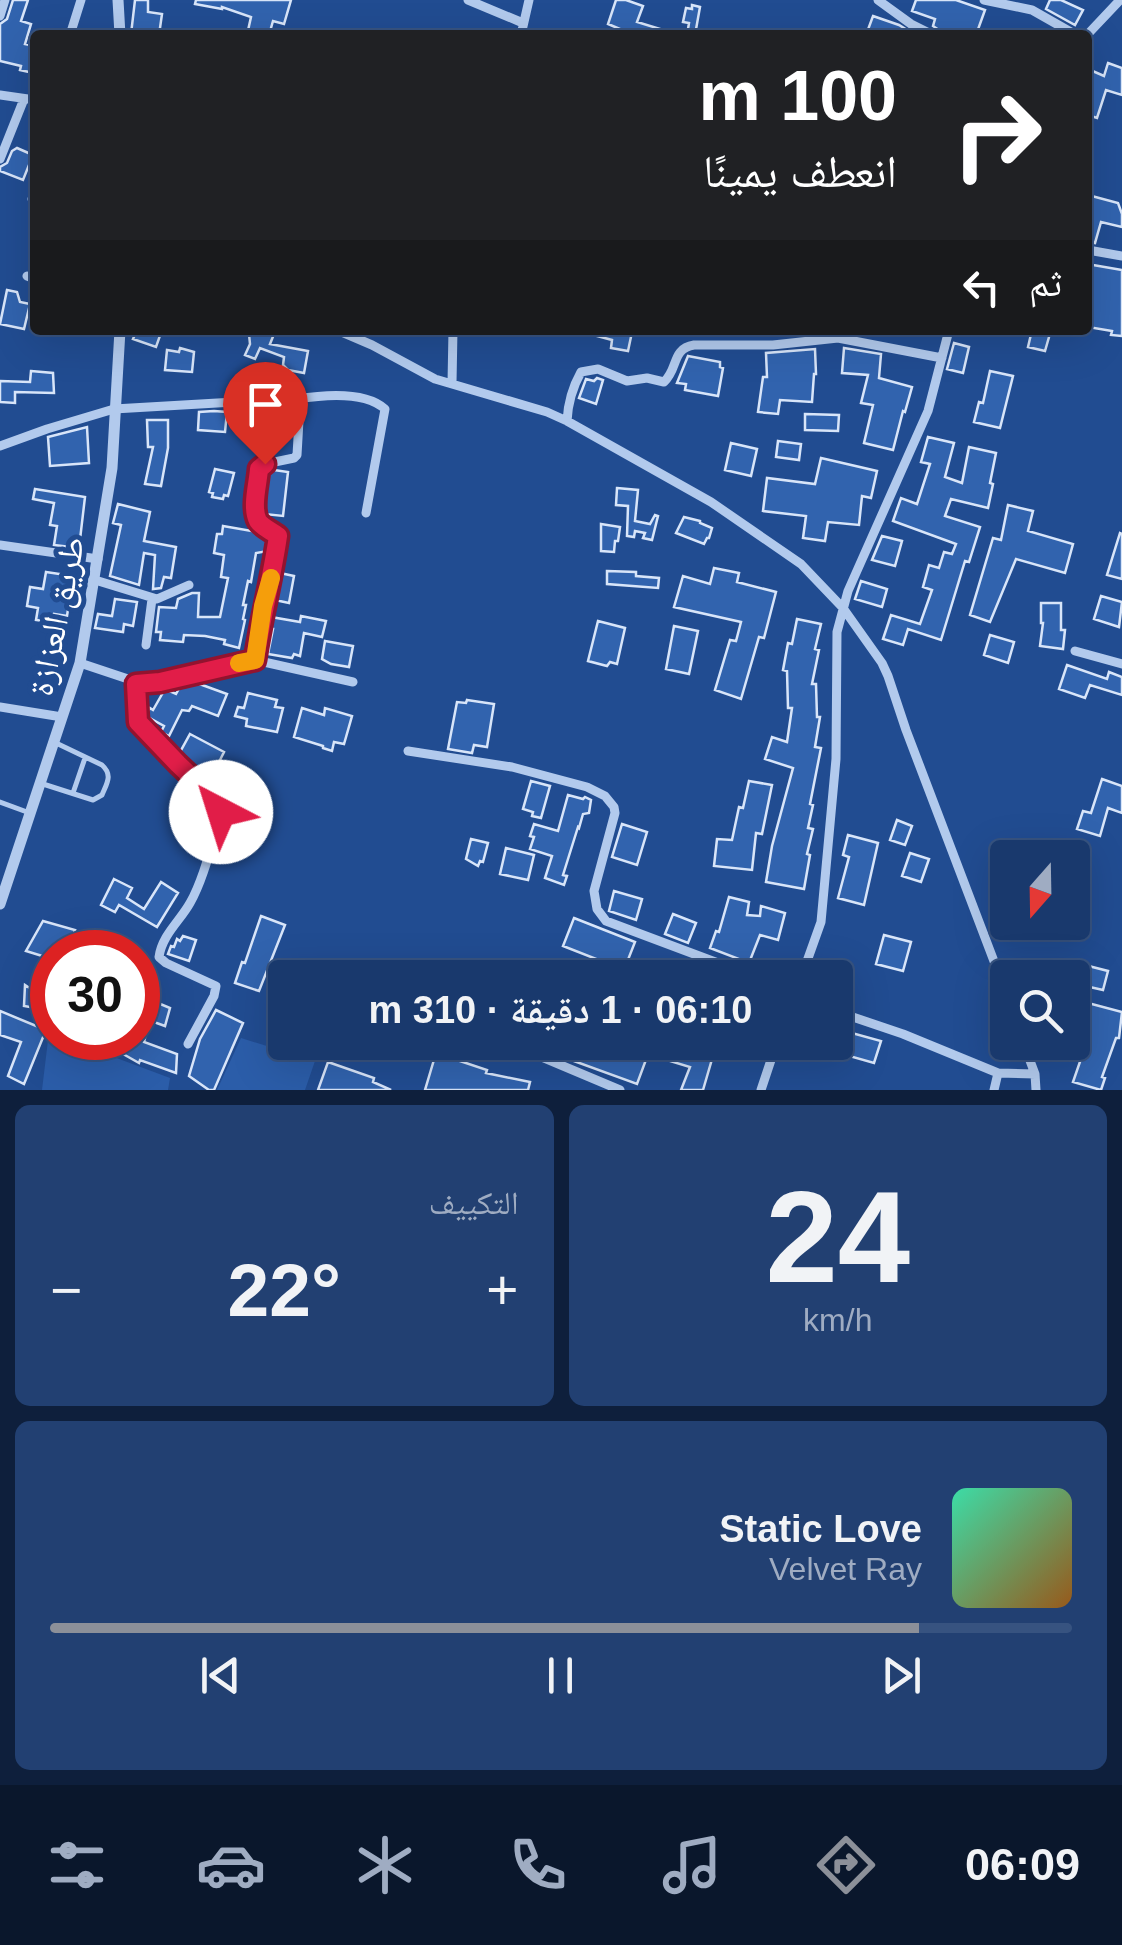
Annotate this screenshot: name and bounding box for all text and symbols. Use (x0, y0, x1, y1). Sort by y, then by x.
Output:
text: 100 m (699, 57, 897, 135)
icon: right (932, 70, 1062, 200)
text: انعطف يمينًا (703, 146, 897, 197)
icon: left (954, 260, 1009, 315)
text: ثم (1029, 262, 1062, 304)
pin (223, 362, 308, 465)
icon: arrive (238, 377, 293, 432)
street label: طريق العزازة (20, 533, 94, 700)
position arrow (169, 760, 273, 864)
north arrow (990, 840, 1090, 940)
map controls (990, 840, 1090, 1060)
speed limit sign: 30 (30, 930, 160, 1060)
button: search (990, 960, 1090, 1060)
text: 06:10 · 1 دقيقة · 310 m (368, 989, 753, 1031)
text: 24 (765, 1164, 910, 1310)
text: التكييف (429, 1185, 519, 1221)
text: 22° (228, 1248, 341, 1332)
text: − (50, 1259, 82, 1321)
text: + (486, 1259, 518, 1321)
text: km/h (803, 1302, 872, 1338)
text: Static Love (719, 1508, 922, 1550)
text: Velvet Ray (769, 1551, 922, 1587)
icon: previous (193, 1648, 248, 1703)
icon: pause (533, 1648, 588, 1703)
icon: next (874, 1648, 929, 1703)
icon: filters (42, 1830, 112, 1900)
icon: car (196, 1830, 266, 1900)
icon: climate (350, 1830, 420, 1900)
icon: phone (503, 1830, 573, 1900)
icon: music (657, 1830, 727, 1900)
icon: directions (811, 1830, 881, 1900)
text: 06:09 (965, 1839, 1080, 1890)

